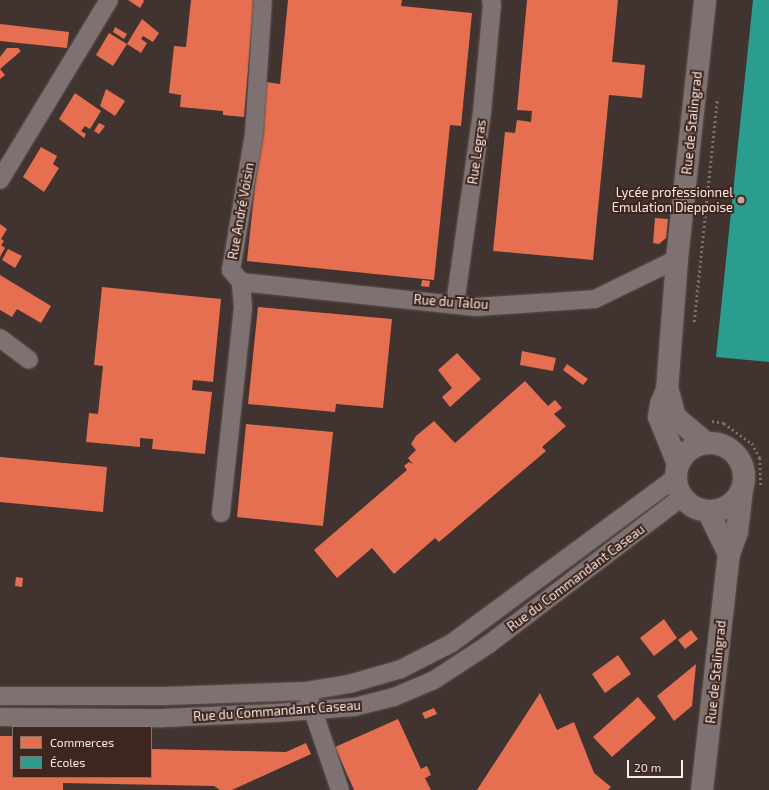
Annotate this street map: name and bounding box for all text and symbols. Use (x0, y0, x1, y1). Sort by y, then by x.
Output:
street label: Rue de Stalingrad (679, 71, 705, 175)
street label: Rue Legras (465, 119, 489, 185)
street label: Rue André Voisin (225, 161, 257, 261)
place label: Lycée professionnel Emulation Dieppoise (612, 185, 733, 216)
marker: Lycée professionnel Emulation Dieppoise (736, 195, 746, 205)
street label: Rue du Talou (413, 292, 489, 312)
street label: Rue du Commandant Caseau (504, 521, 648, 635)
street label: Rue de Stalingrad (703, 620, 729, 724)
street label: Rue du Commandant Caseau (193, 697, 361, 725)
legend (12, 726, 152, 778)
text: Commerces (50, 735, 114, 749)
scale bar (629, 752, 685, 778)
text: Écoles (50, 755, 85, 769)
text: 20 m (634, 760, 661, 774)

